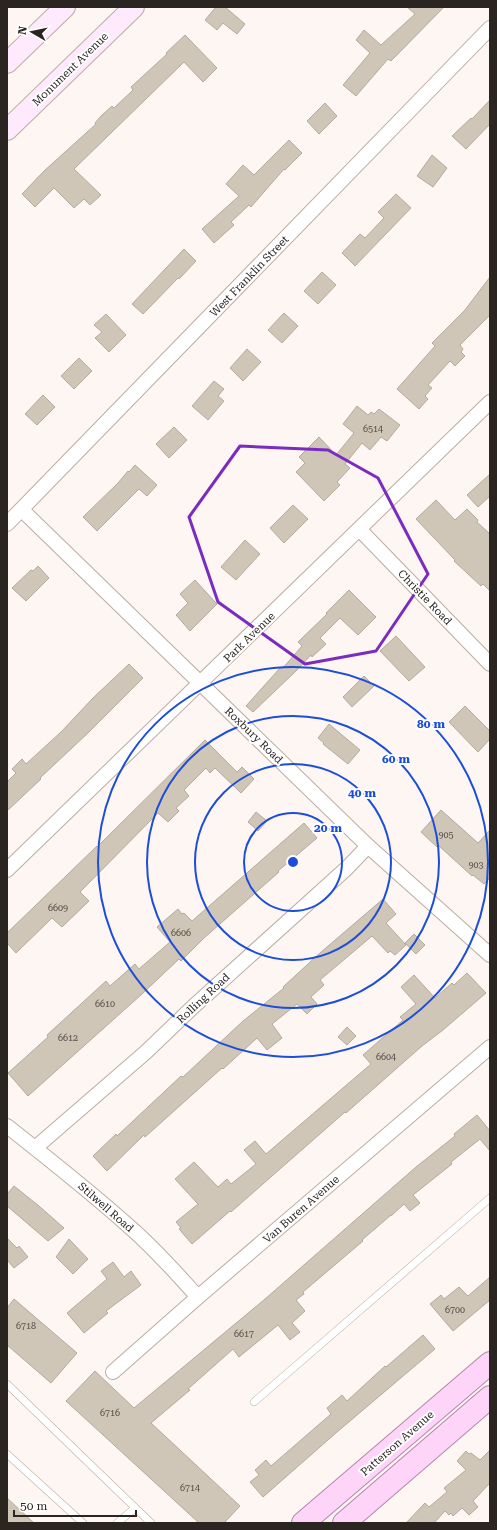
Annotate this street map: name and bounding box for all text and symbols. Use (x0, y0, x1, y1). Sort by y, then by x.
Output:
north arrow (12, 12, 52, 52)
text: N (16, 25, 30, 36)
street label: Monument Avenue (30, 30, 111, 109)
street label: West Franklin Street (207, 233, 291, 320)
house number: 6514 (363, 424, 383, 434)
street label: Christie Road (395, 567, 454, 628)
street label: Park Avenue (221, 610, 278, 665)
street label: Roxbury Road (222, 704, 285, 766)
text: 80 m (417, 717, 445, 731)
text: 60 m (382, 752, 410, 766)
text: 40 m (348, 786, 376, 800)
text: 20 m (314, 821, 342, 835)
house number: 905 (438, 830, 454, 840)
centre of rings (286, 855, 300, 869)
house number: 903 (468, 860, 484, 870)
house number: 6609 (48, 903, 68, 913)
house number: 6606 (171, 928, 191, 938)
street label: Rolling Road (174, 971, 233, 1026)
house number: 6610 (95, 999, 115, 1009)
house number: 6612 (58, 1033, 78, 1043)
house number: 6604 (376, 1052, 396, 1062)
street label: Van Buren Avenue (261, 1173, 342, 1246)
street label: Stilwell Road (75, 1180, 136, 1235)
house number: 6700 (445, 1305, 465, 1315)
house number: 6718 (16, 1321, 36, 1331)
house number: 6617 (234, 1329, 254, 1339)
house number: 6716 (100, 1408, 120, 1418)
street label: Patterson Avenue (358, 1408, 437, 1479)
house number: 6714 (180, 1483, 200, 1493)
scale bar (14, 1492, 136, 1518)
text: 50 m (20, 1499, 47, 1513)

